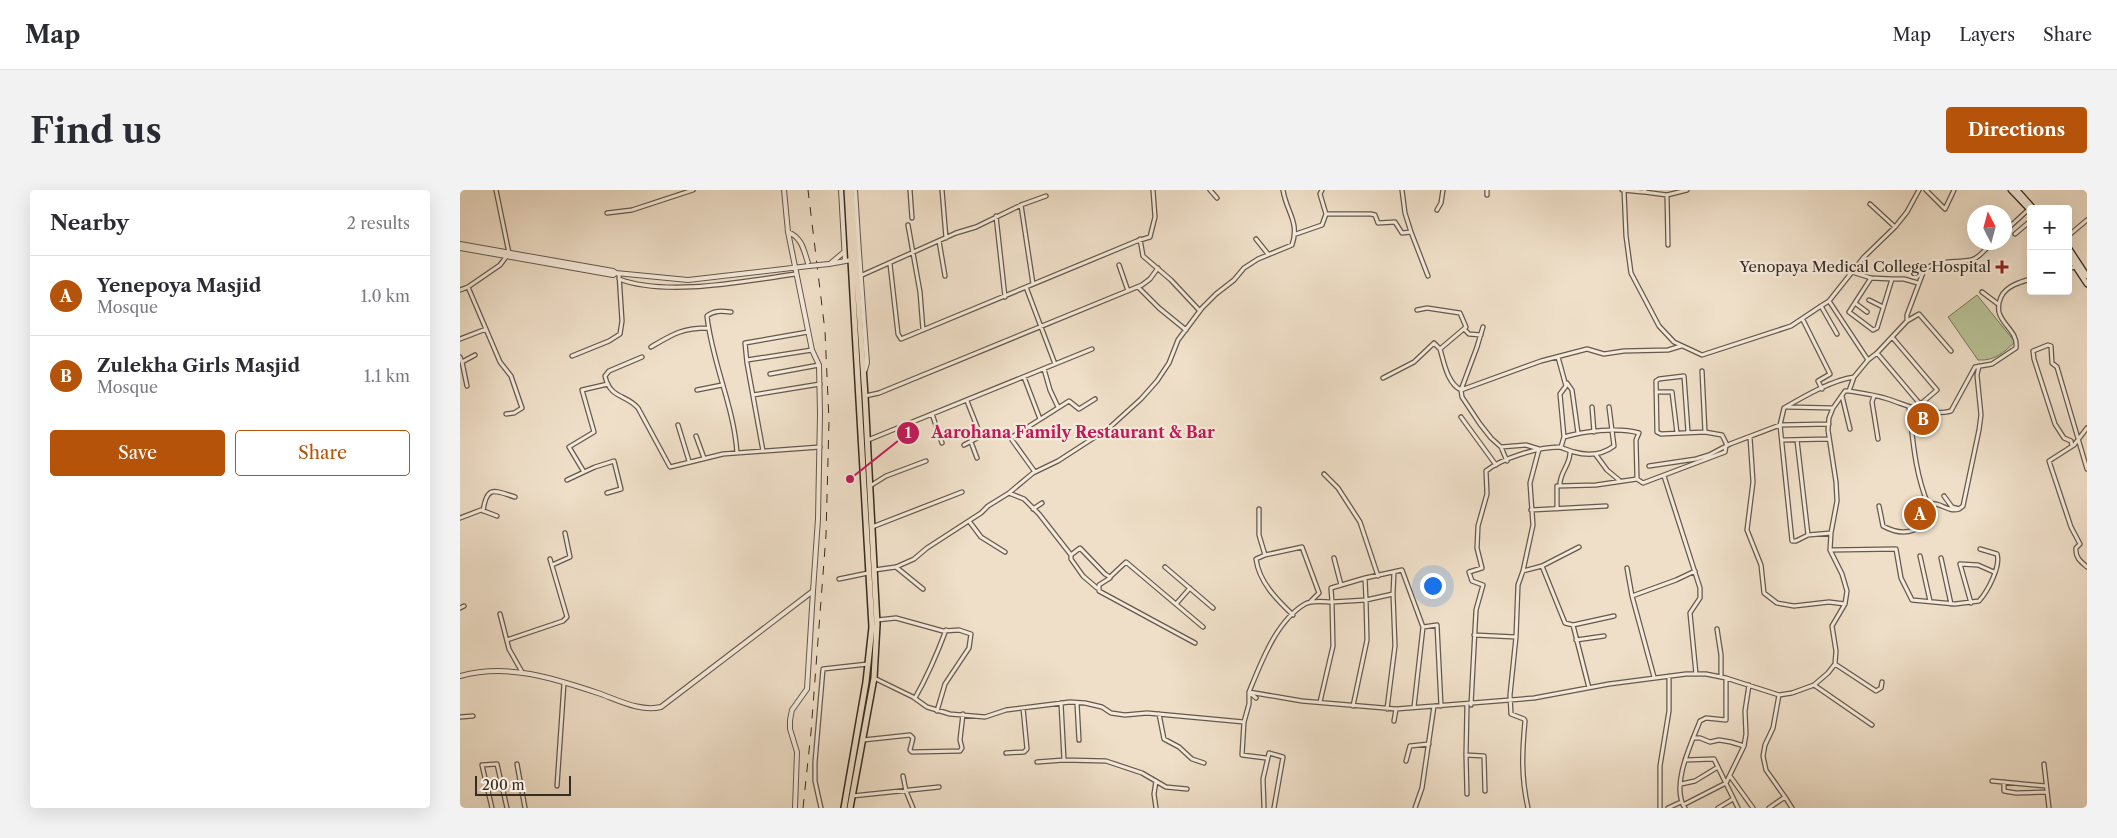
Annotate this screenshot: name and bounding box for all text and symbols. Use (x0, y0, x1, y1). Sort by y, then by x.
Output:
text: Map (25, 20, 80, 49)
text: Map (1893, 24, 1931, 46)
text: Layers (1959, 24, 2015, 46)
text: Share (2043, 24, 2092, 46)
button: Directions (1946, 107, 2087, 153)
text: Find us (30, 109, 162, 152)
north arrow (1967, 205, 2012, 250)
map controls (2027, 205, 2072, 295)
button: + (2027, 205, 2072, 250)
text: Nearby (50, 210, 129, 235)
text: 2 results (347, 213, 410, 233)
button: − (2027, 250, 2072, 295)
place label: Yenopaya Medical College Hospital (1738, 257, 1992, 276)
marker: Yenopaya Medical College Hospital (1995, 260, 2009, 274)
text: Yenepoya Masjid (97, 274, 261, 297)
text: A (60, 286, 72, 306)
text: 1.0 km (361, 286, 410, 306)
text: Mosque (97, 297, 158, 317)
text: Zulekha Girls Masjid (97, 354, 300, 377)
text: B (60, 366, 72, 386)
text: 1.1 km (364, 366, 410, 386)
text: Mosque (97, 377, 158, 397)
pin: B (1907, 400, 1939, 438)
callout: Aarohana Family Restaurant & Bar (896, 417, 1225, 448)
text: Aarohana Family Restaurant & Bar (930, 422, 1215, 442)
text: 1 (905, 423, 912, 442)
button: Save (50, 430, 225, 476)
button: Share (235, 430, 410, 476)
pin: A (1904, 495, 1936, 533)
your location (1420, 573, 1446, 599)
scale bar (475, 773, 571, 796)
text: 200 m (482, 776, 525, 794)

